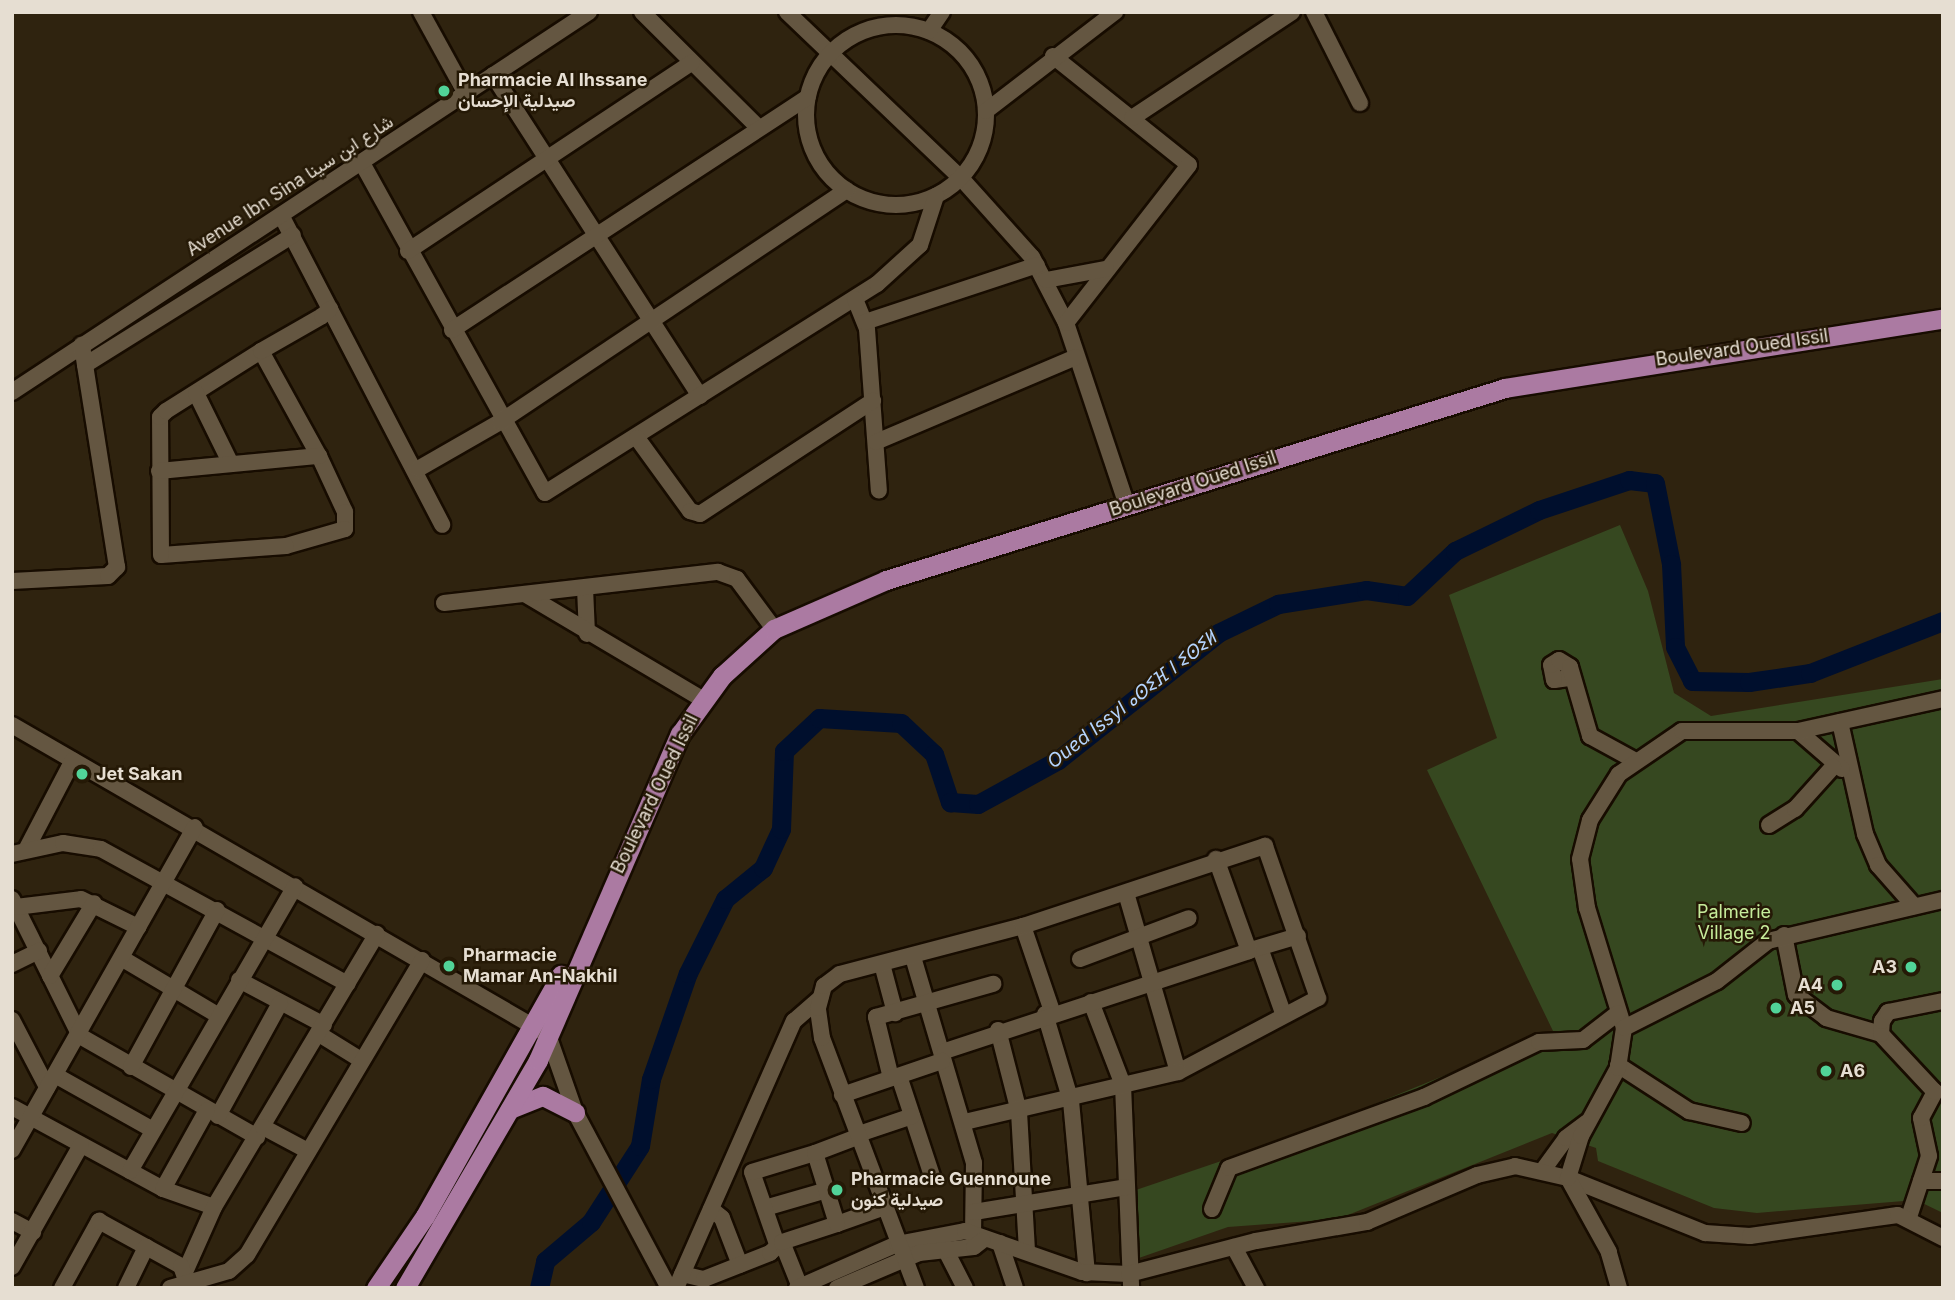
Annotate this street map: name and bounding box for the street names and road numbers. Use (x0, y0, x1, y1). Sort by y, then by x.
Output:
street label: Avenue Ibn Sina شارع ابن سينا (183, 111, 397, 261)
street label: Boulevard Oued Issil (1654, 325, 1830, 371)
street label: Boulevard Oued Issil (1107, 447, 1279, 521)
street label: Boulevard Oued Issil (607, 711, 703, 877)

